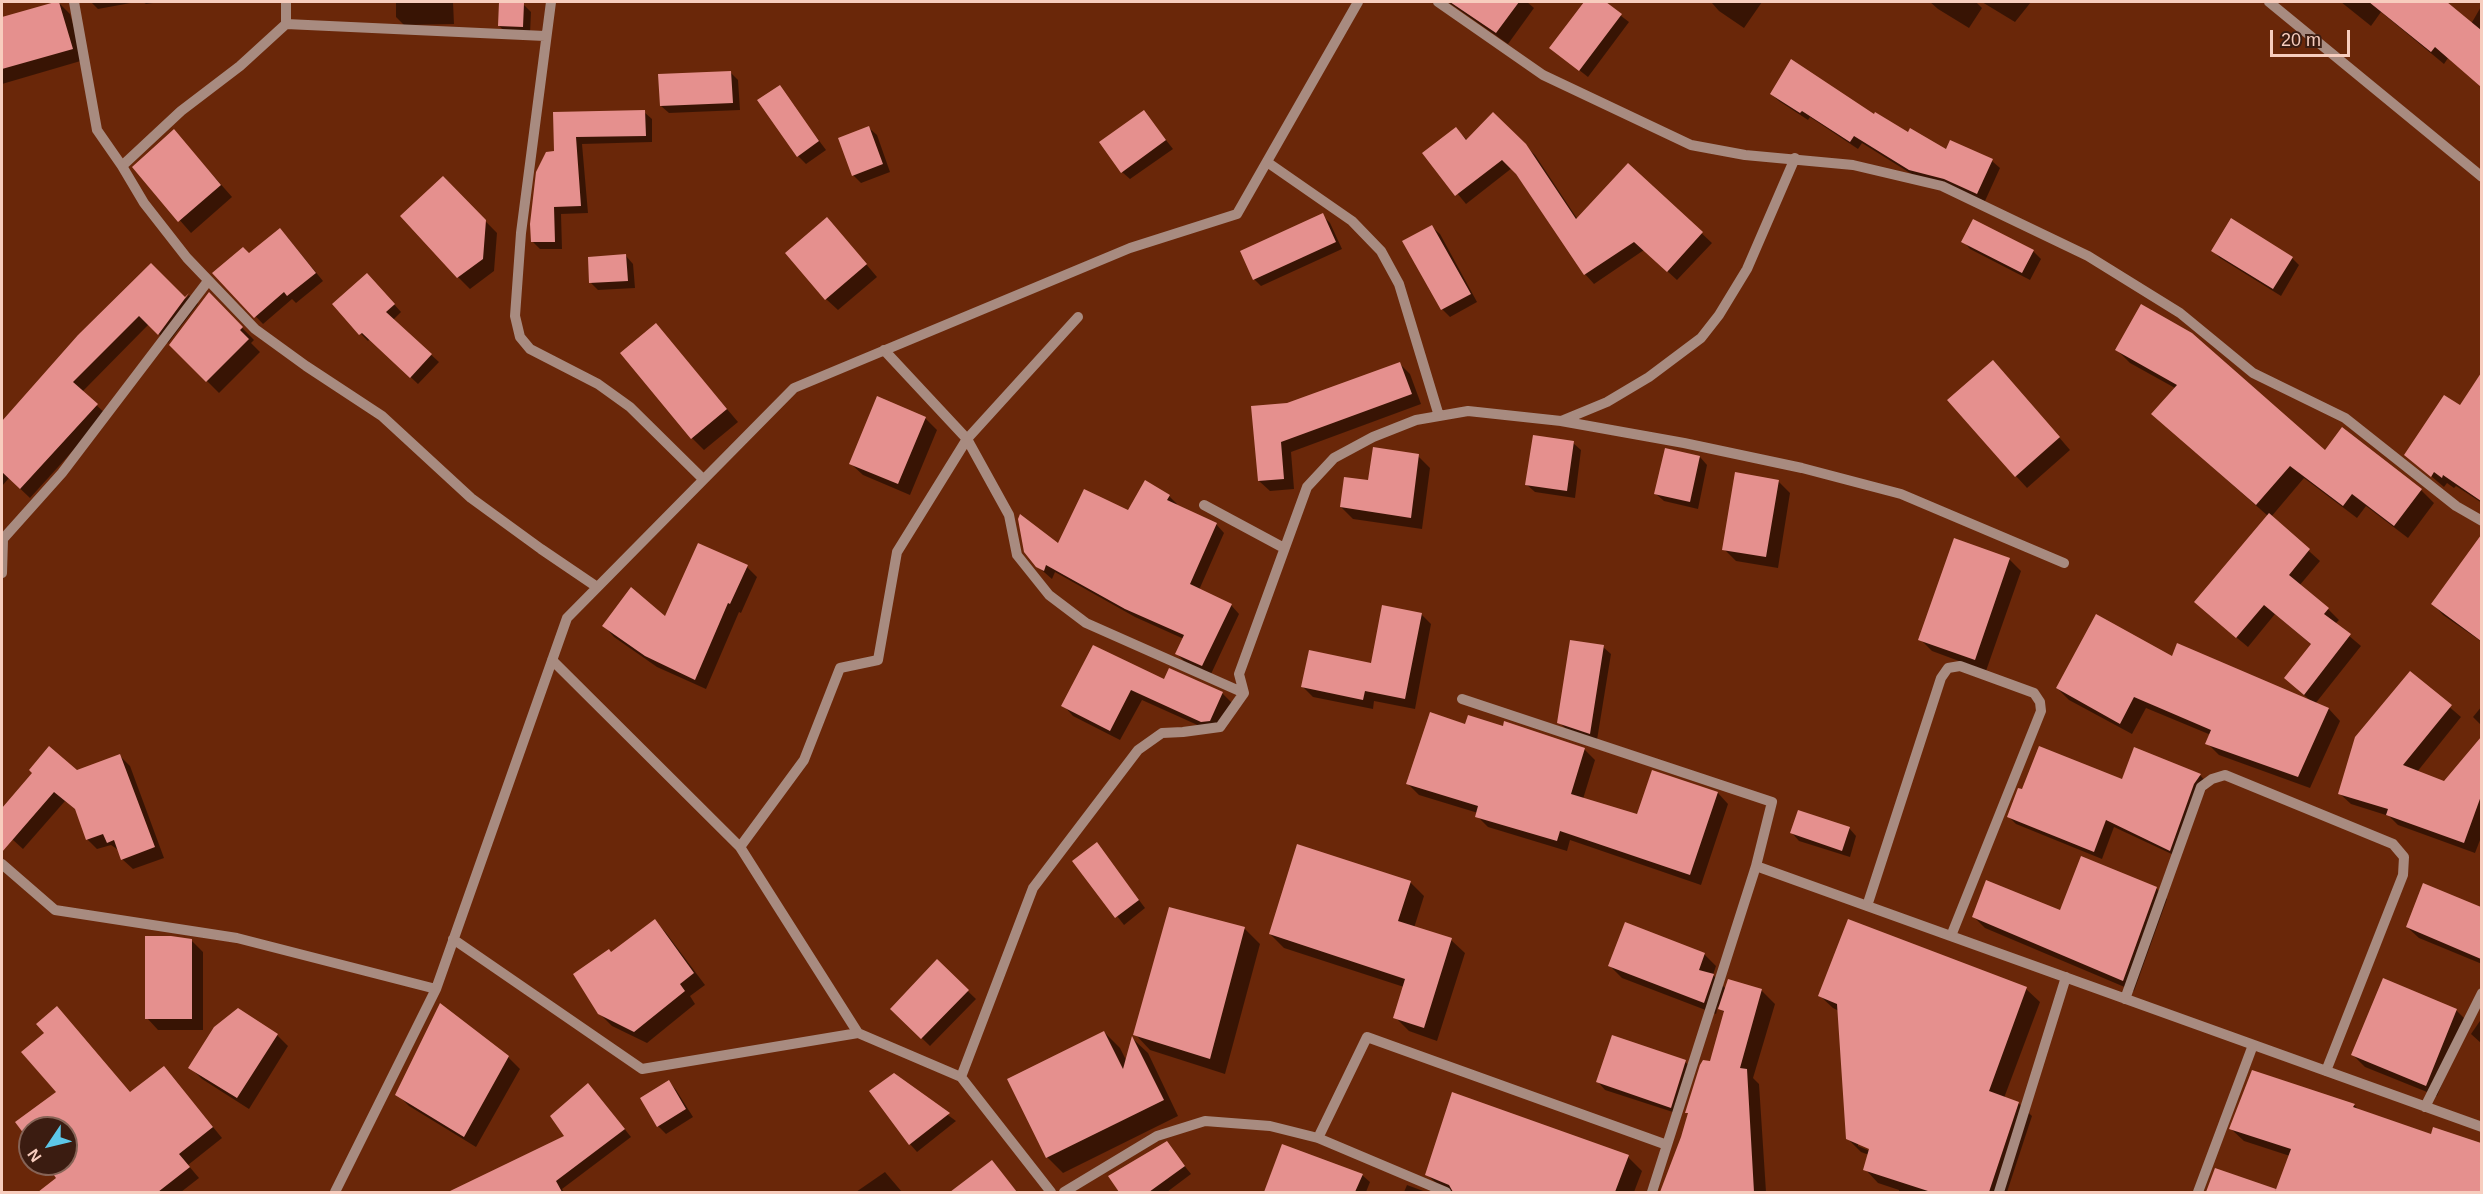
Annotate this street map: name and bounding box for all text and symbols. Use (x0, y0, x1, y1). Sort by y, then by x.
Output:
scale bar (2273, 18, 2352, 56)
text: 20 m (2281, 30, 2321, 50)
north arrow (18, 1116, 78, 1176)
text: N (24, 1146, 45, 1165)

